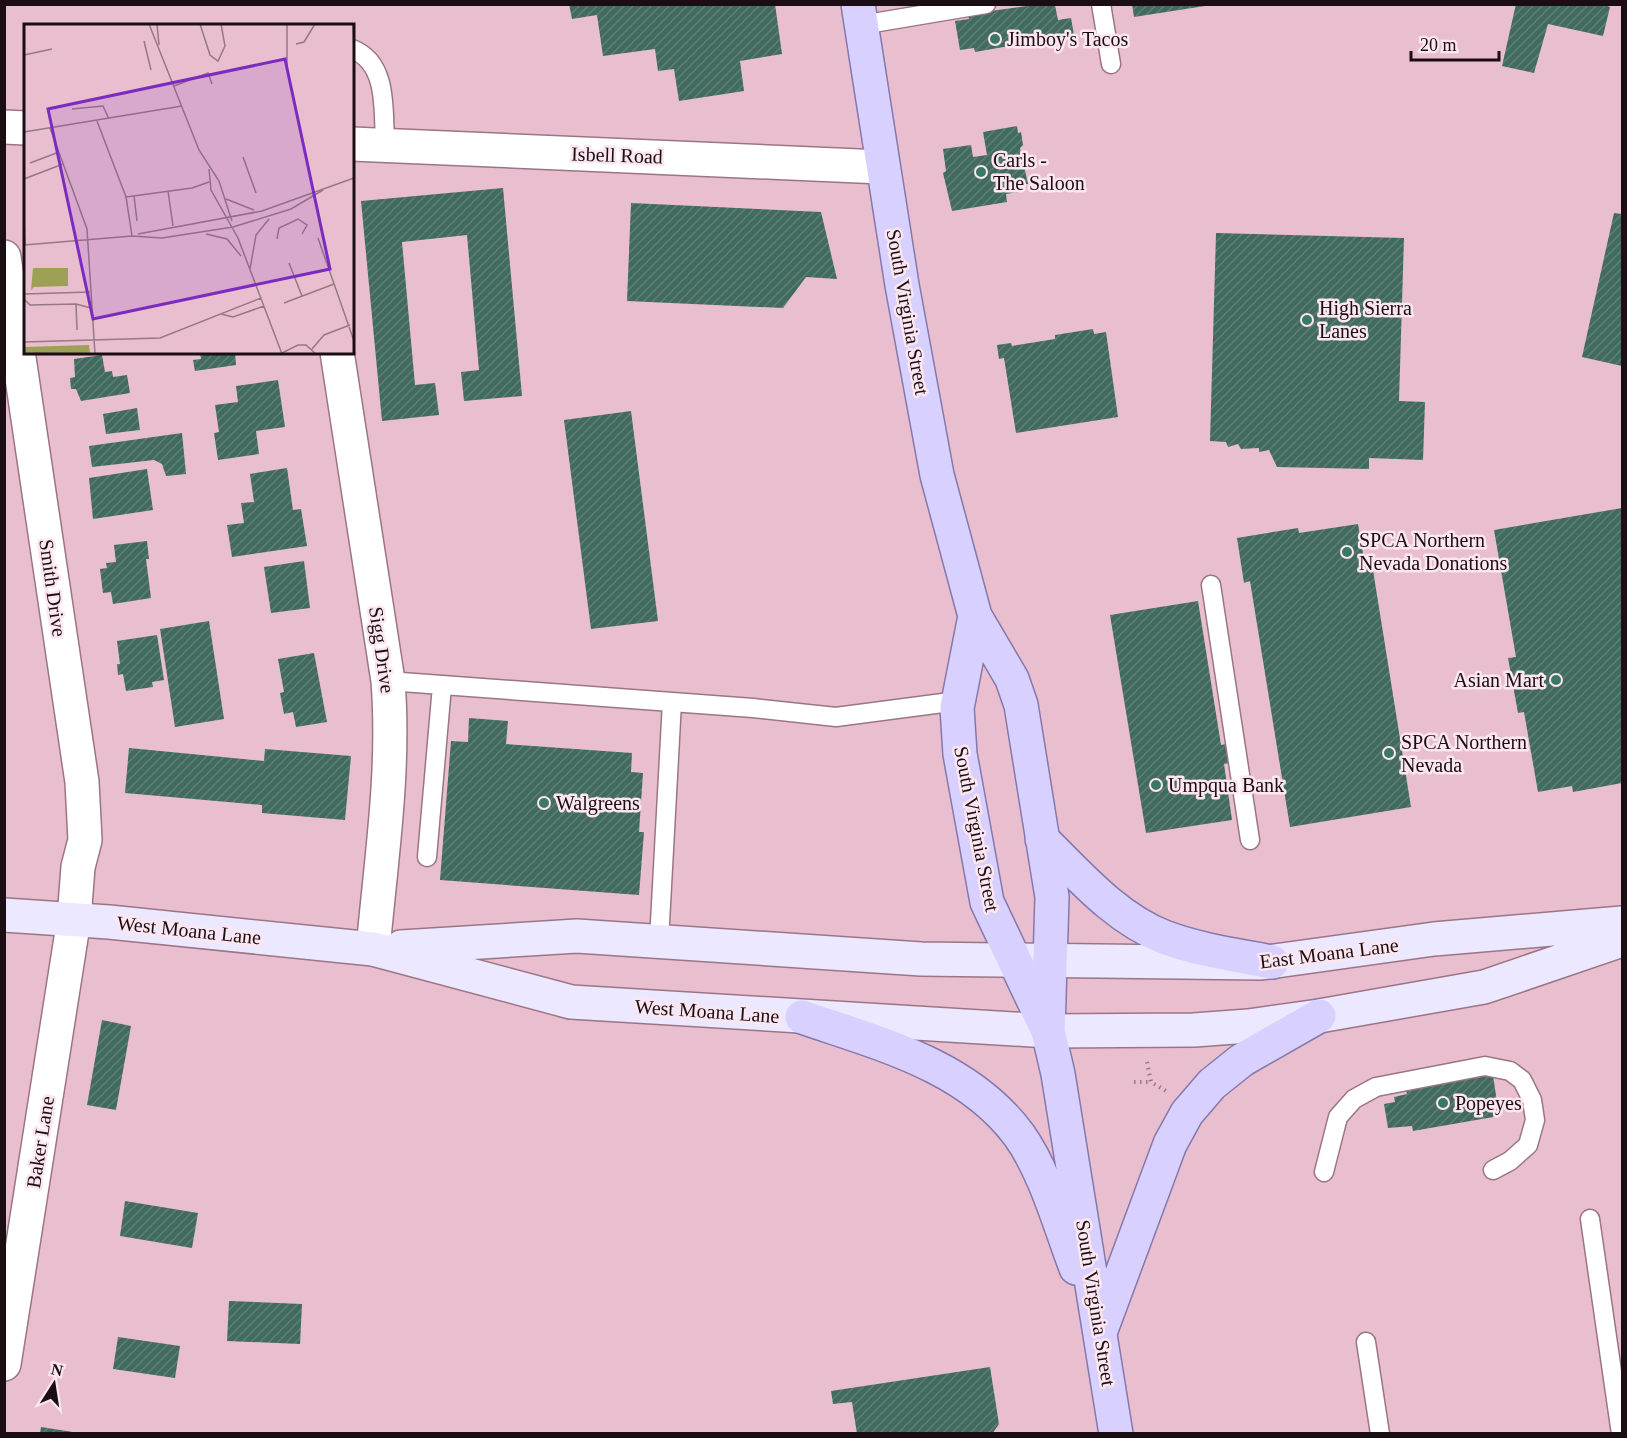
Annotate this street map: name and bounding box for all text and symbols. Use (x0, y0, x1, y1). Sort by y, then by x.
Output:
inset map (24, 24, 354, 354)
scale bar (1411, 24, 1500, 62)
place label: Jimboy's Tacos (1007, 28, 1128, 51)
marker: Jimboy's Tacos (988, 32, 1002, 46)
text: 20 m (1420, 35, 1457, 55)
street label: Isbell Road (571, 142, 663, 168)
place label: Carls - The Saloon (993, 149, 1085, 194)
marker: Carls - The Saloon (974, 165, 988, 179)
street label: South Virginia Street (882, 227, 934, 397)
place label: High Sierra Lanes (1319, 297, 1412, 342)
marker: High Sierra Lanes (1300, 313, 1314, 327)
place label: SPCA Northern Nevada Donations (1359, 529, 1508, 574)
street label: Smith Drive (35, 538, 71, 638)
marker: SPCA Northern Nevada Donations (1340, 545, 1354, 559)
street label: Sigg Drive (364, 605, 399, 695)
place label: Asian Mart (1453, 669, 1544, 691)
marker: Asian Mart (1549, 673, 1563, 687)
place label: SPCA Northern Nevada (1401, 731, 1527, 776)
street label: South Virginia Street (949, 744, 1004, 914)
marker: SPCA Northern Nevada (1382, 746, 1396, 760)
place label: Umpqua Bank (1168, 774, 1284, 797)
marker: Umpqua Bank (1149, 778, 1163, 792)
place label: Walgreens (556, 792, 640, 815)
marker: Walgreens (537, 796, 551, 810)
street label: West Moana Lane (116, 911, 262, 949)
street label: East Moana Lane (1258, 934, 1400, 972)
street label: West Moana Lane (634, 995, 780, 1027)
place label: Popeyes (1455, 1092, 1522, 1115)
street label: Baker Lane (22, 1094, 58, 1190)
marker: Popeyes (1436, 1096, 1450, 1110)
street label: South Virginia Street (1071, 1218, 1120, 1388)
north arrow (24, 1354, 84, 1414)
text: N (50, 1360, 65, 1379)

